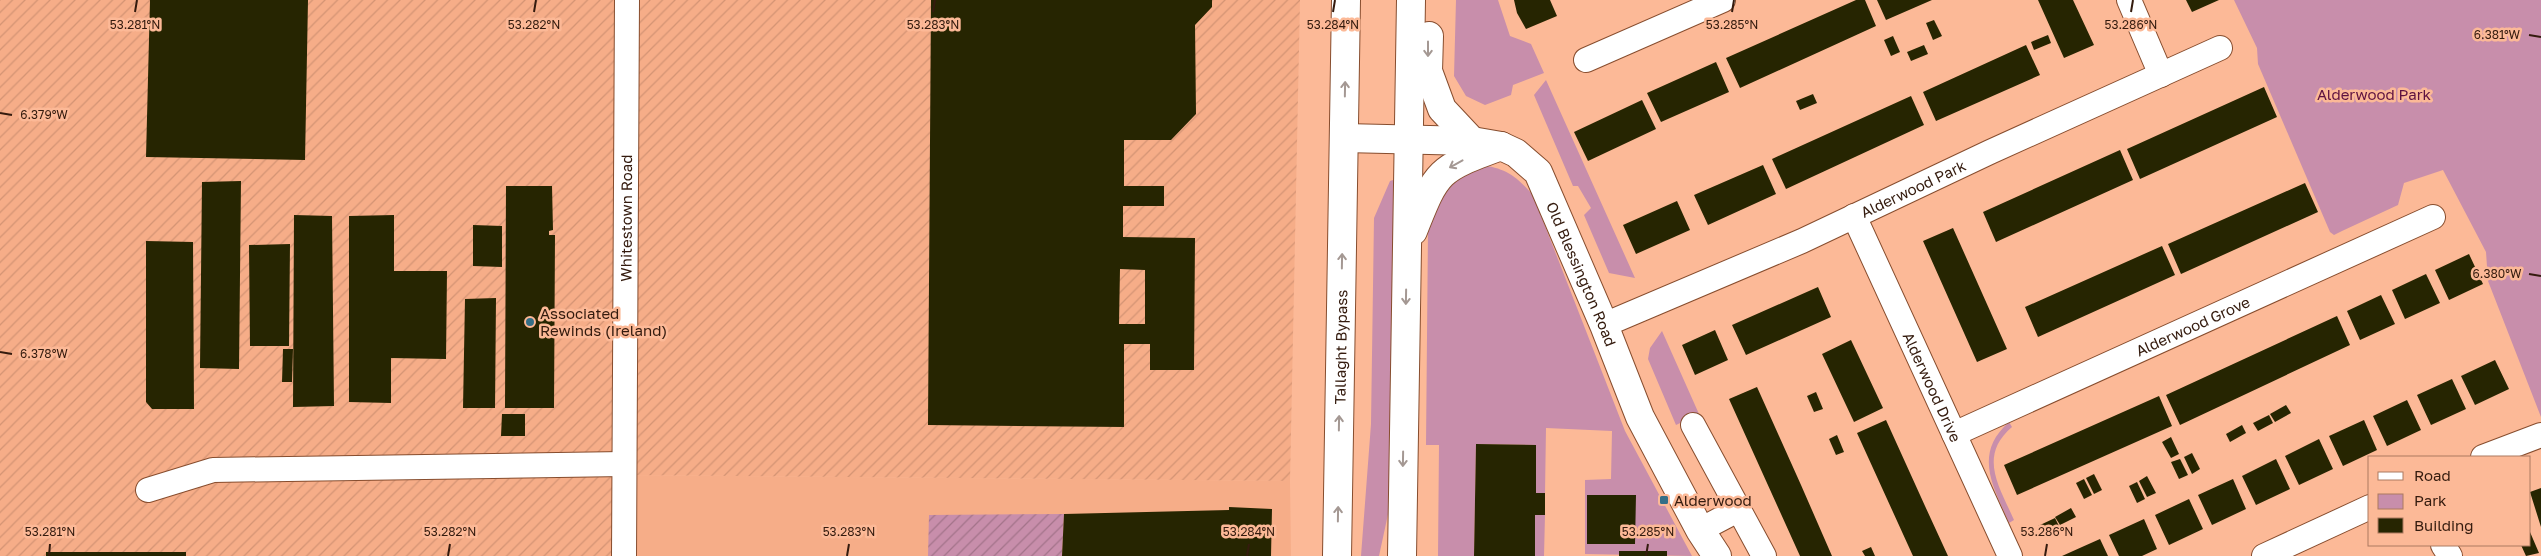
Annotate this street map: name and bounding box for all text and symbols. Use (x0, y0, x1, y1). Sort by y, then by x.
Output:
text: 53.281°N (110, 17, 160, 32)
text: 53.282°N (508, 17, 560, 32)
text: 53.283°N (907, 17, 959, 32)
text: 53.284°N (1307, 17, 1359, 32)
text: 53.285°N (1706, 17, 1758, 32)
text: 53.286°N (2105, 17, 2157, 32)
text: 6.381°W (2474, 27, 2521, 42)
one-way arrow (1424, 40, 1433, 56)
one-way arrow (1340, 81, 1349, 97)
park label: Alderwood Park (2317, 85, 2431, 103)
text: 6.379°W (20, 107, 68, 122)
street label: Whitestown Road (616, 154, 635, 282)
street label: Alderwood Park (1858, 156, 1969, 221)
one-way arrow (1448, 159, 1463, 169)
street label: Old Blessington Road (1543, 199, 1620, 349)
one-way arrow (1337, 253, 1347, 269)
text: 6.380°W (2473, 266, 2522, 281)
one-way arrow (1401, 288, 1411, 305)
street label: Tallaght Bypass (1330, 290, 1350, 404)
street label: Alderwood Grove (2133, 292, 2253, 360)
place label: Associated Rewinds (Ireland) (540, 304, 667, 339)
marker: Associated Rewinds (Ireland) (524, 316, 536, 328)
street label: Alderwood Drive (1899, 329, 1965, 445)
text: 6.378°W (20, 346, 68, 361)
one-way arrow (1334, 415, 1344, 432)
one-way arrow (1398, 451, 1408, 467)
legend (2368, 456, 2531, 546)
text: Road (2414, 466, 2451, 484)
place label: Alderwood (1674, 491, 1752, 509)
text: Park (2414, 491, 2447, 509)
marker: Alderwood (1658, 494, 1670, 506)
one-way arrow (1333, 506, 1343, 522)
text: Building (2414, 516, 2474, 534)
text: 53.281°N (25, 524, 75, 539)
text: 53.282°N (424, 524, 476, 539)
text: 53.283°N (823, 524, 875, 539)
text: 53.284°N (1223, 524, 1275, 539)
text: 53.285°N (1622, 524, 1674, 539)
text: 53.286°N (2021, 524, 2073, 539)

